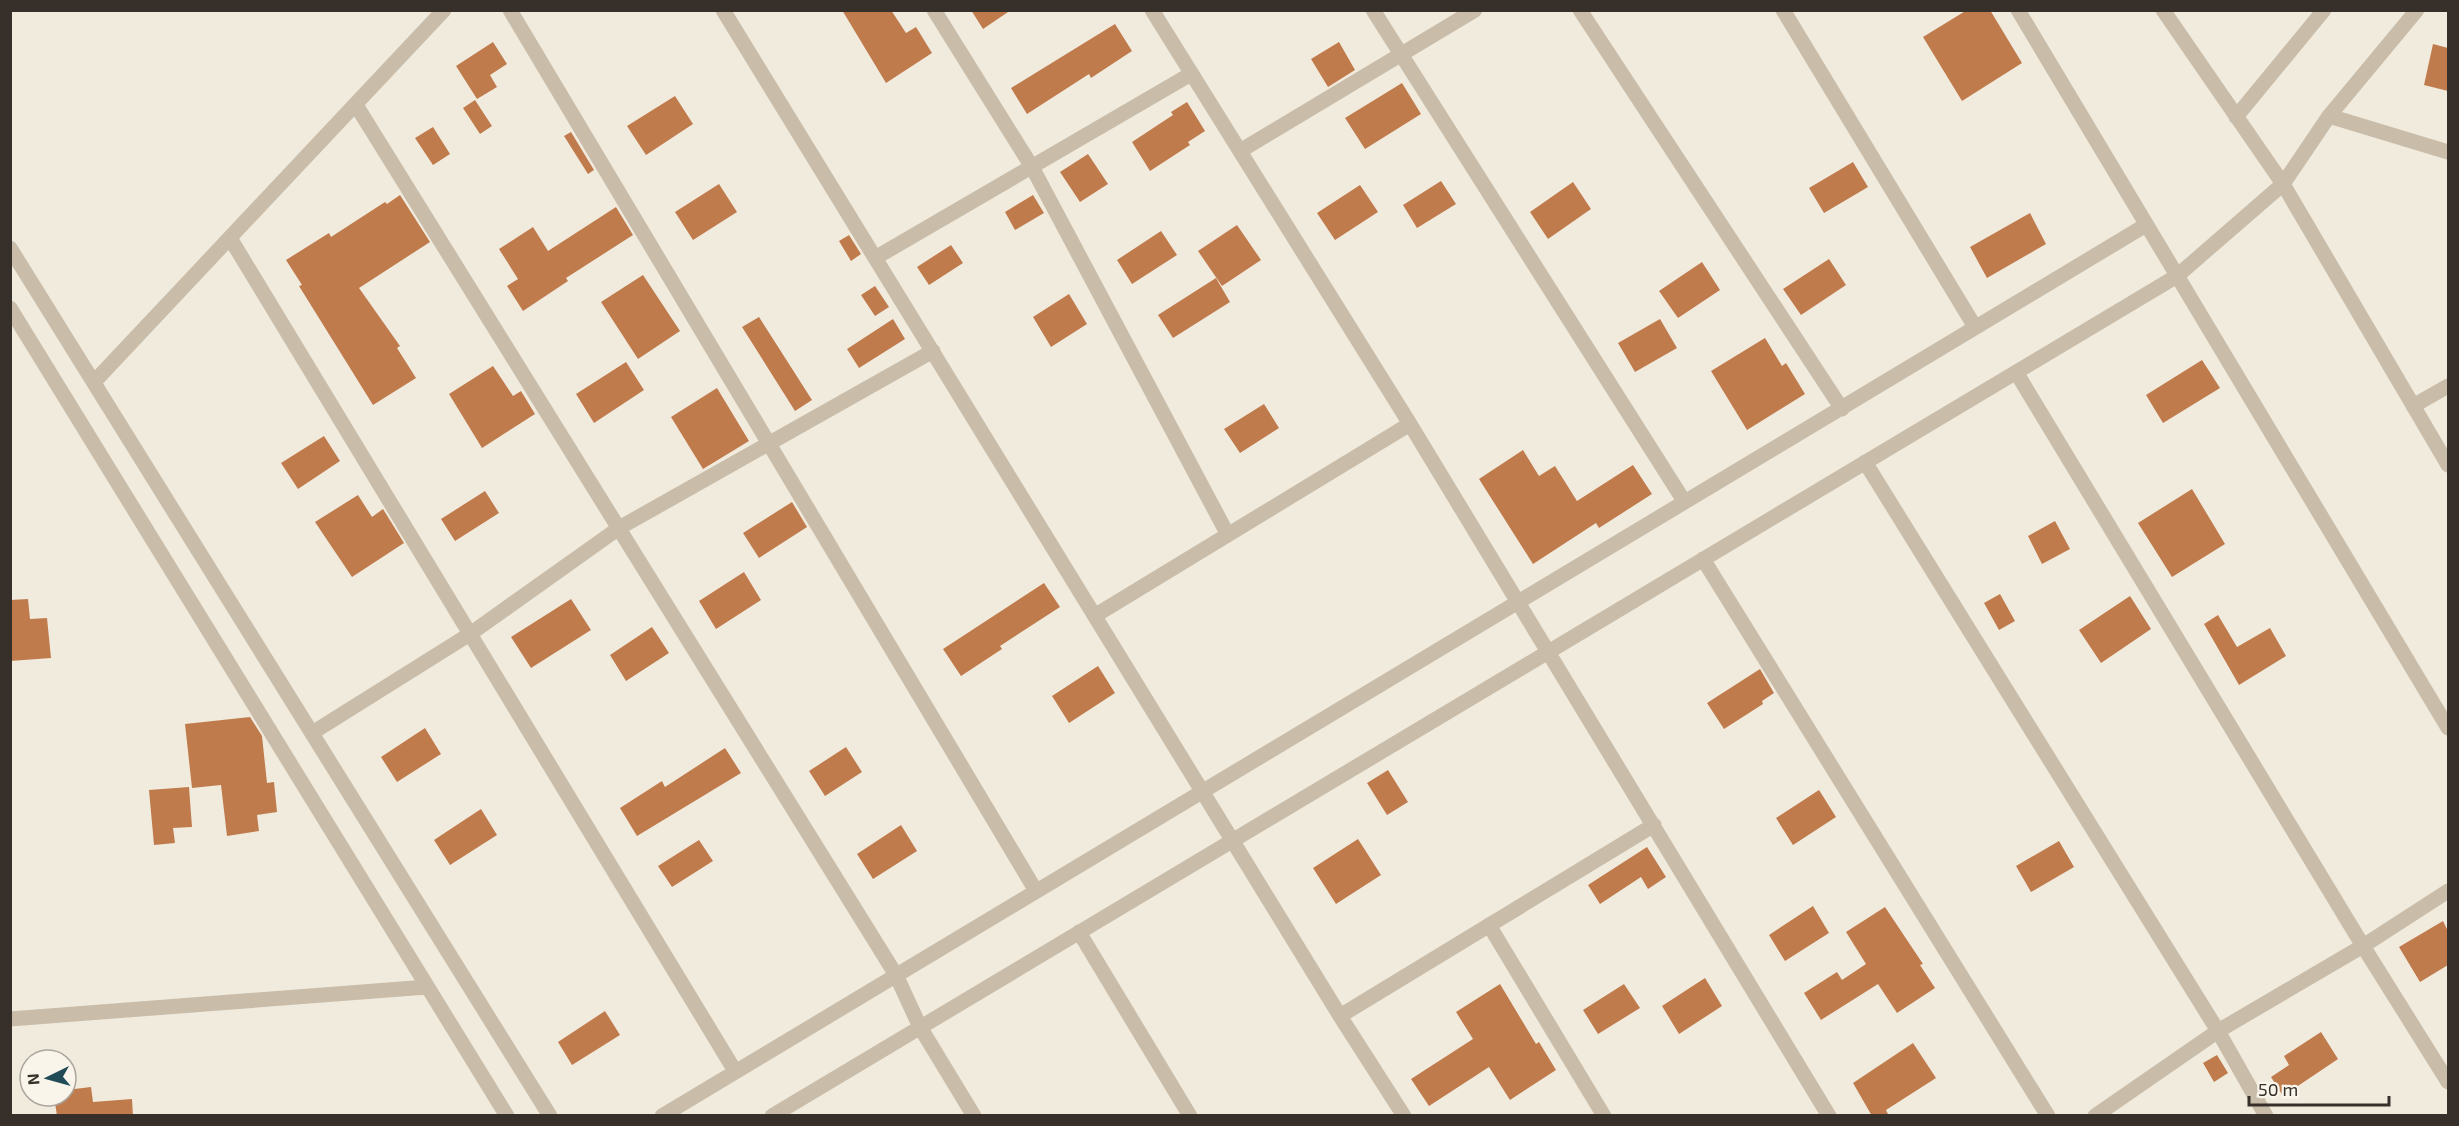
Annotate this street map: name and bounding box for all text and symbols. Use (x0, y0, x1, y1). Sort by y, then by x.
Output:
north arrow (18, 1048, 78, 1108)
scale bar (2249, 1069, 2388, 1107)
text: N (23, 1073, 43, 1086)
text: 50 m (2258, 1078, 2298, 1100)

